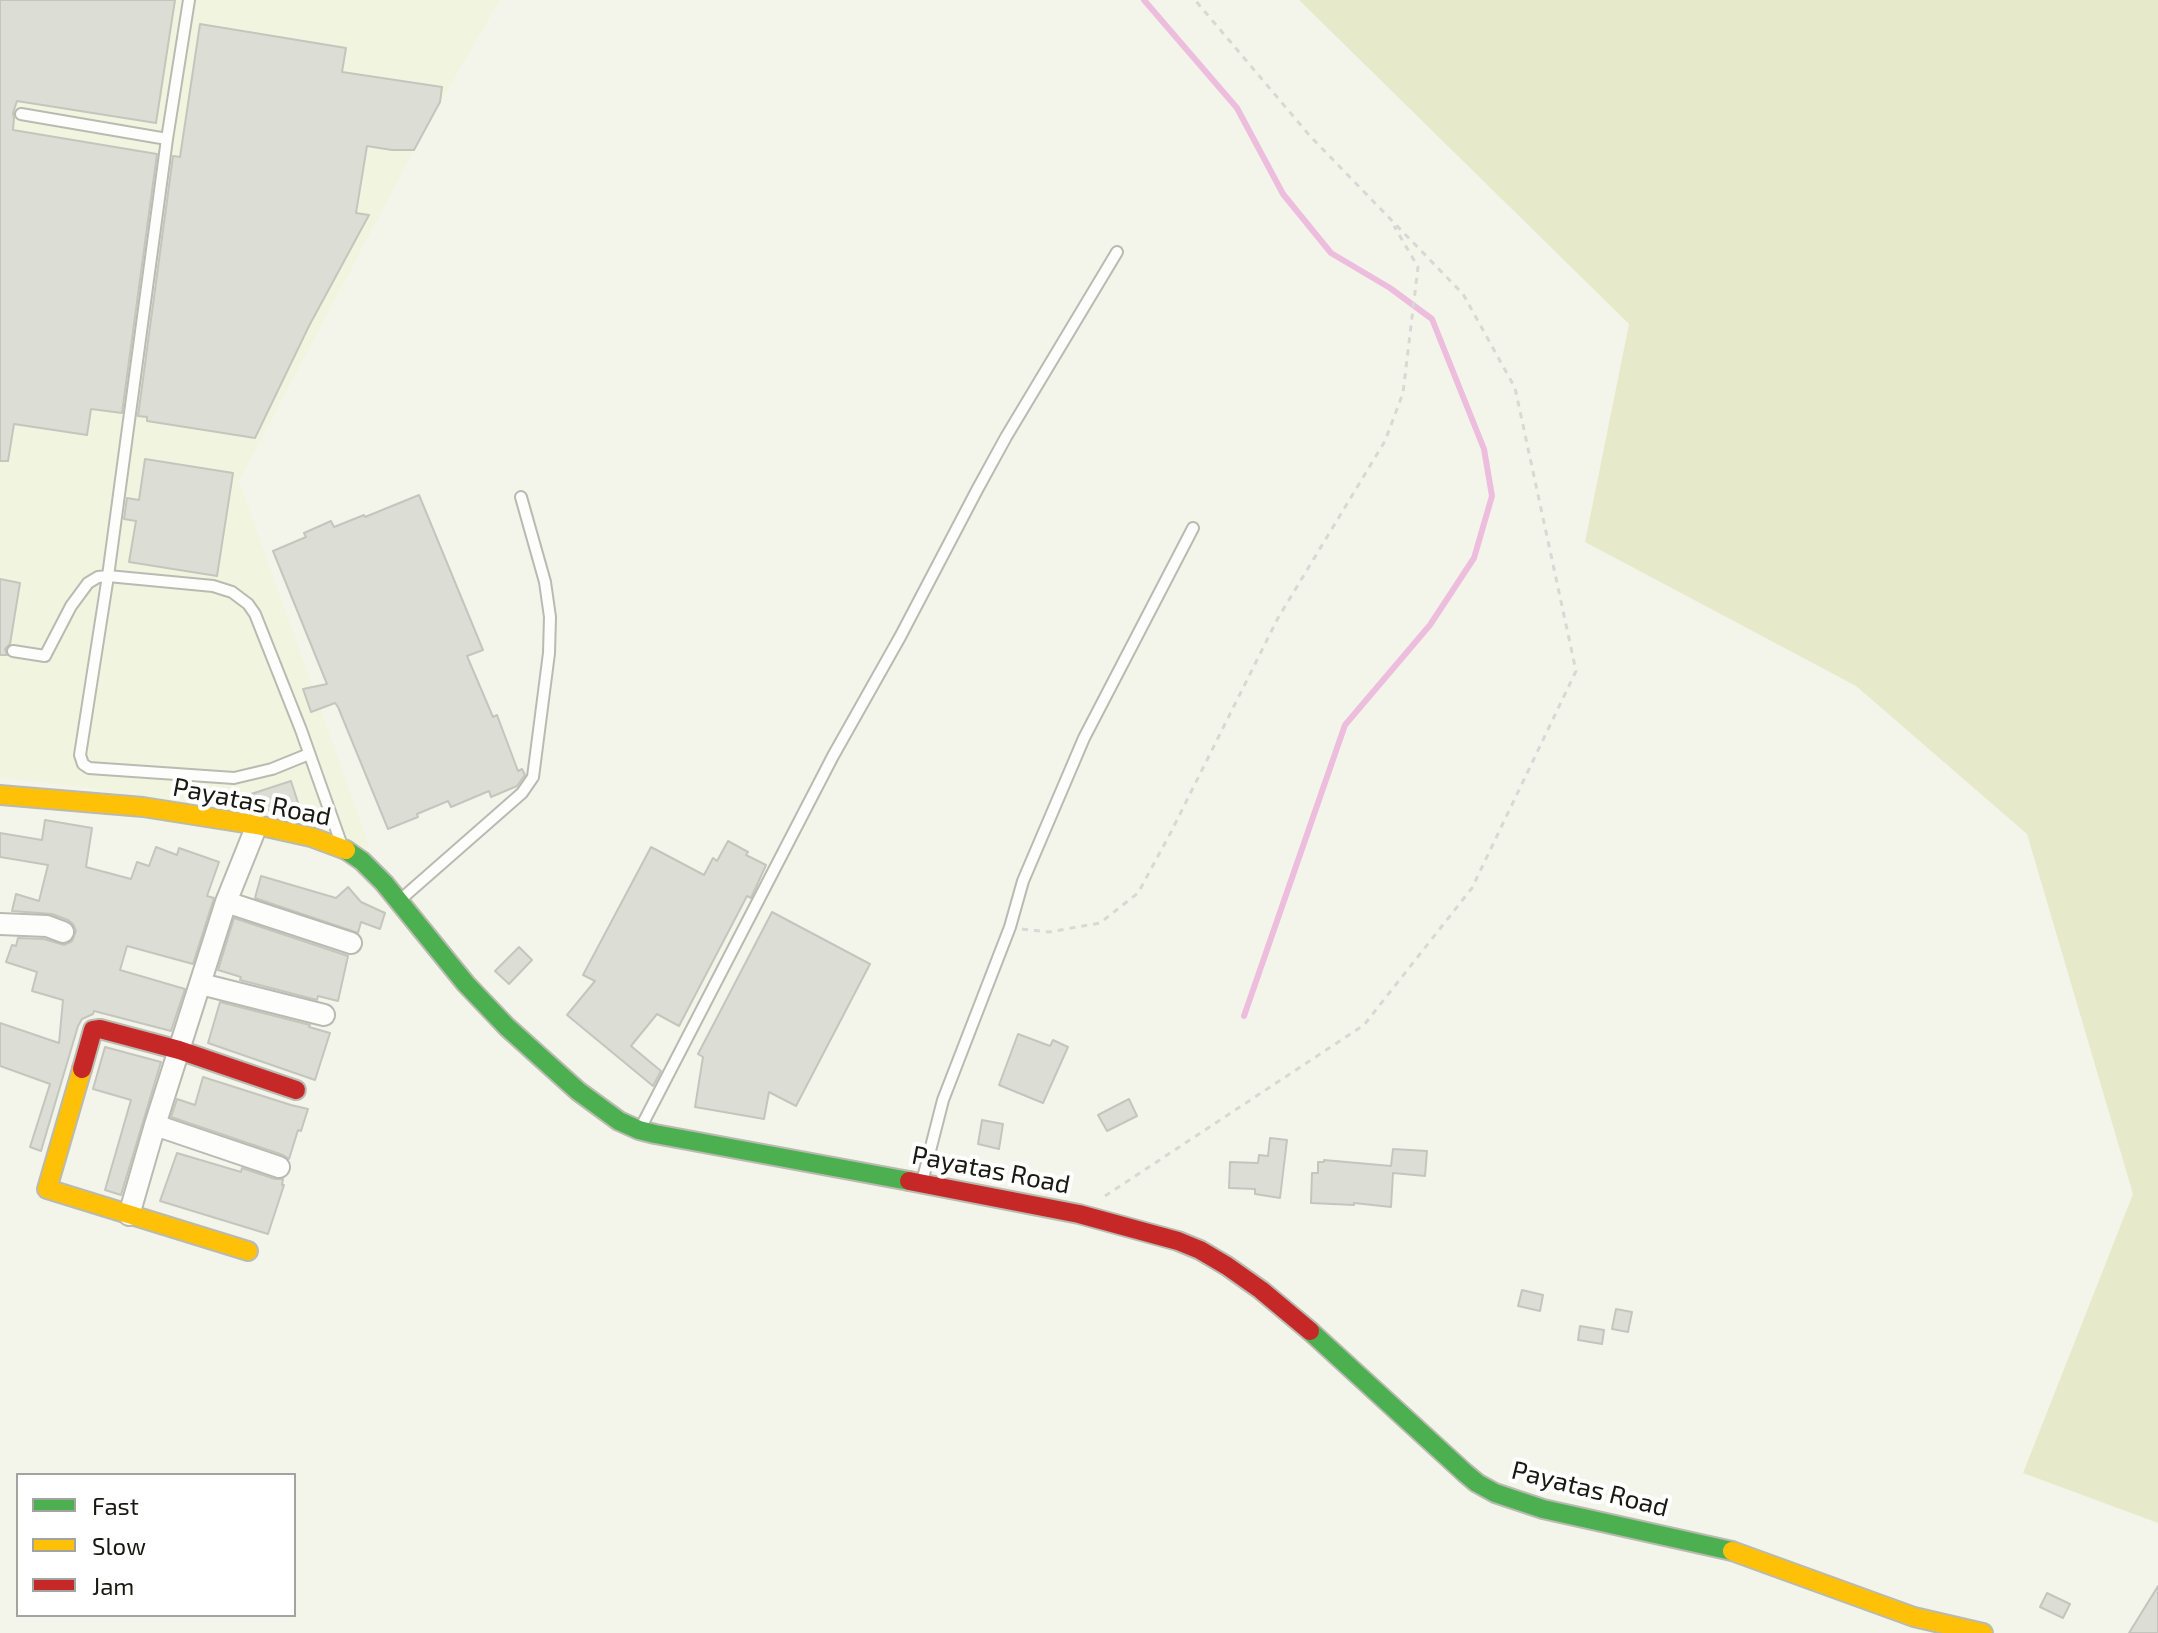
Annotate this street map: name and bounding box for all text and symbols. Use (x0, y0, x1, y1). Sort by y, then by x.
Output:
street label: Payatas Road (170, 771, 334, 833)
street label: Payatas Road (909, 1139, 1073, 1201)
street label: Payatas Road (1508, 1454, 1672, 1524)
legend (16, 1473, 296, 1617)
text: Fast (92, 1491, 139, 1520)
text: Slow (92, 1531, 146, 1560)
text: Jam (92, 1571, 134, 1600)

